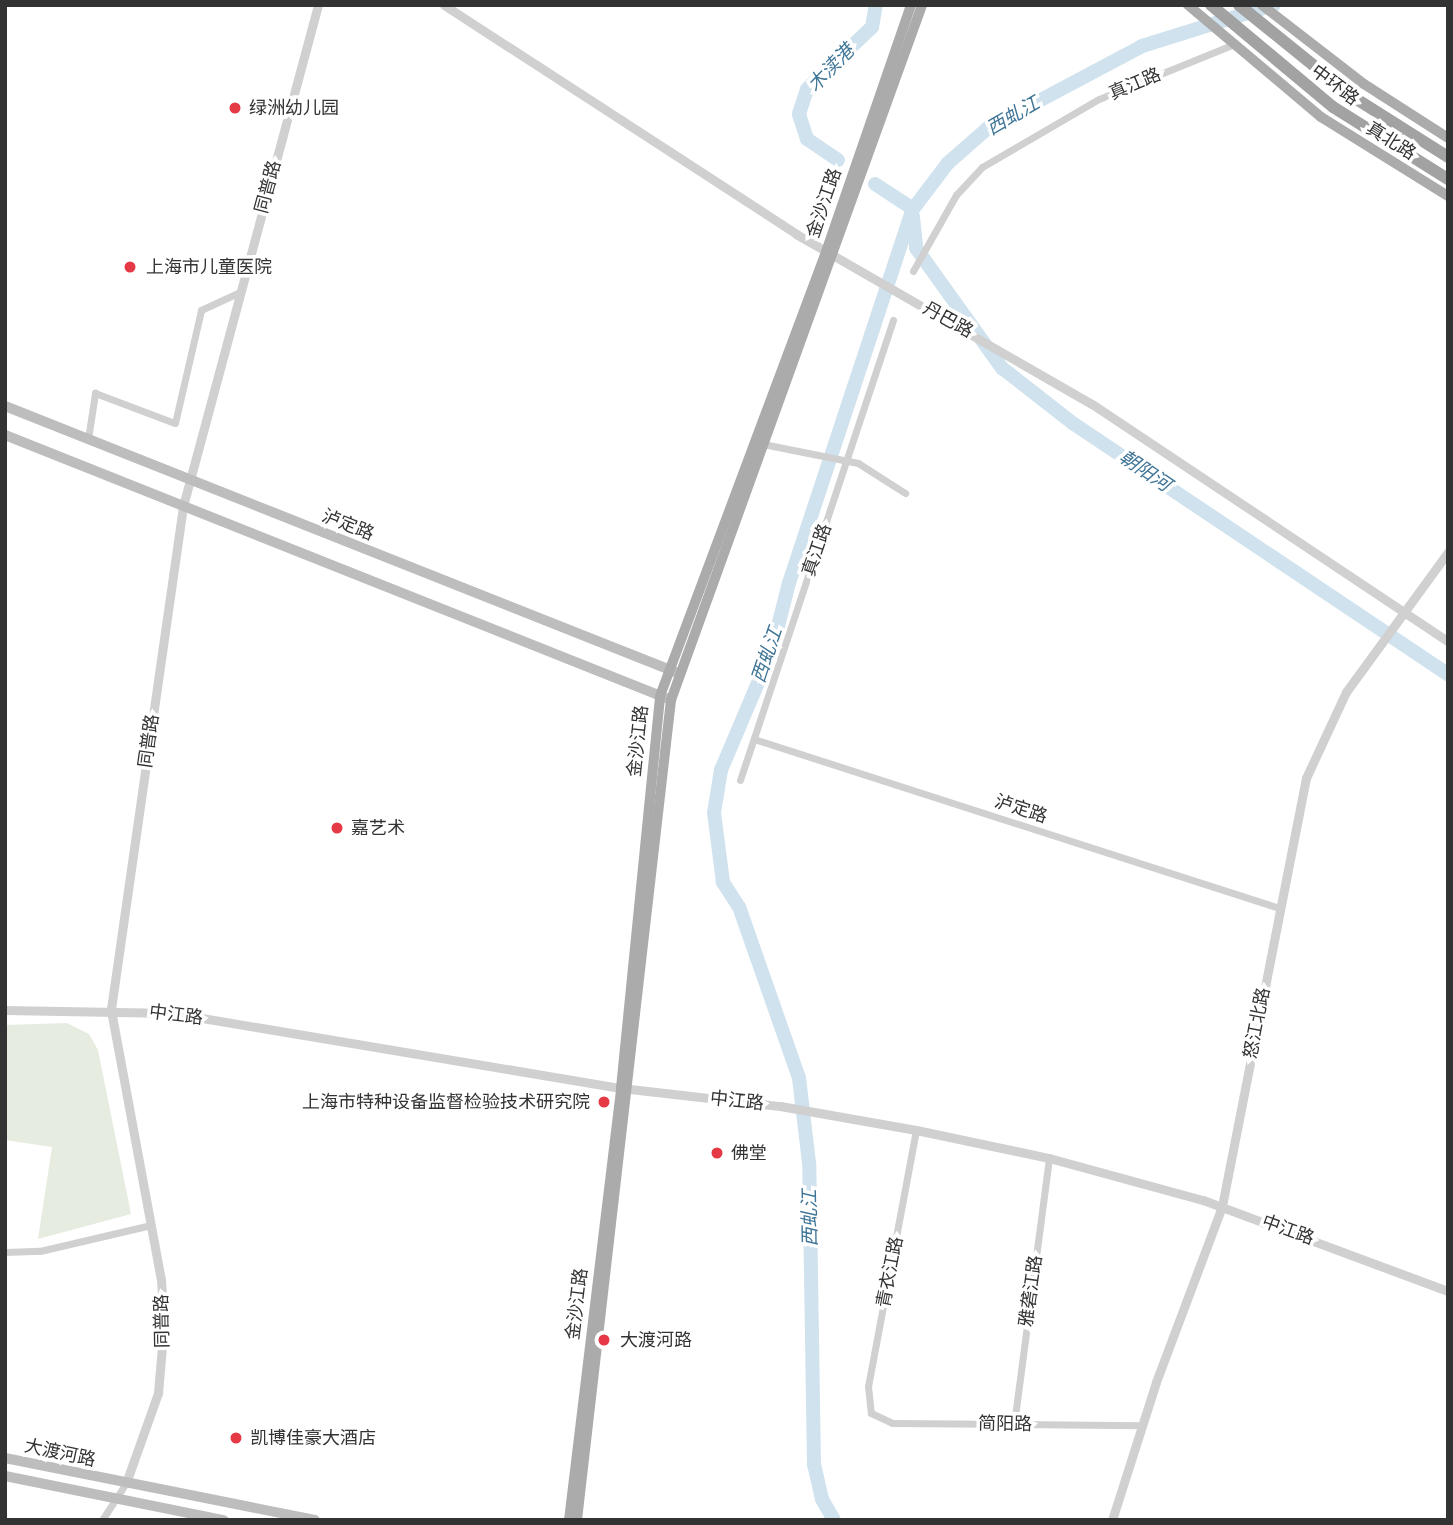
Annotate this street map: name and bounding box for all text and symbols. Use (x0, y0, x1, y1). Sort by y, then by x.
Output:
water label: 木渎港 (803, 40, 859, 96)
street label: 中环路 (1307, 60, 1363, 110)
street label: 真江路 (1106, 64, 1164, 104)
water label: 西虬江 (983, 92, 1043, 140)
place label: 绿洲幼儿园 (249, 97, 339, 119)
marker: 绿洲幼儿园 (227, 100, 243, 116)
street label: 真北路 (1362, 118, 1420, 164)
street label: 同普路 (251, 158, 285, 216)
street label: 金沙江路 (802, 165, 846, 241)
place label: 上海市儿童医院 (146, 256, 272, 278)
marker: 上海市儿童医院 (120, 257, 140, 277)
street label: 丹巴路 (919, 297, 977, 343)
water label: 朝阳河 (1115, 446, 1175, 496)
street label: 泸定路 (319, 505, 377, 545)
street label: 真江路 (798, 521, 836, 579)
water label: 西虬江 (747, 624, 787, 686)
street label: 金沙江路 (623, 704, 653, 778)
street label: 同普路 (135, 713, 163, 769)
street label: 泸定路 (992, 790, 1050, 828)
place label: 嘉艺术 (351, 817, 405, 839)
marker: 嘉艺术 (329, 820, 345, 836)
street label: 怒江北路 (1240, 986, 1274, 1060)
street label: 中江路 (148, 1001, 204, 1029)
street label: 中江路 (709, 1087, 765, 1115)
place label: 上海市特种设备监督检验技术研究院 (302, 1091, 590, 1113)
marker: 上海市特种设备监督检验技术研究院 (596, 1094, 612, 1110)
place label: 佛堂 (731, 1142, 767, 1164)
marker: 佛堂 (709, 1145, 725, 1161)
water label: 西虬江 (798, 1189, 822, 1247)
street label: 中江路 (1259, 1211, 1317, 1249)
street label: 青衣江路 (873, 1235, 907, 1309)
street label: 雅砻江路 (1015, 1254, 1047, 1328)
street label: 金沙江路 (562, 1267, 592, 1341)
street label: 同普路 (151, 1294, 173, 1348)
place label: 大渡河路 (620, 1329, 692, 1351)
marker: 大渡河路 (594, 1330, 614, 1350)
street label: 简阳路 (978, 1413, 1032, 1435)
place label: 凯博佳豪大酒店 (250, 1427, 376, 1449)
marker: 凯博佳豪大酒店 (228, 1430, 244, 1446)
street label: 大渡河路 (23, 1435, 97, 1471)

